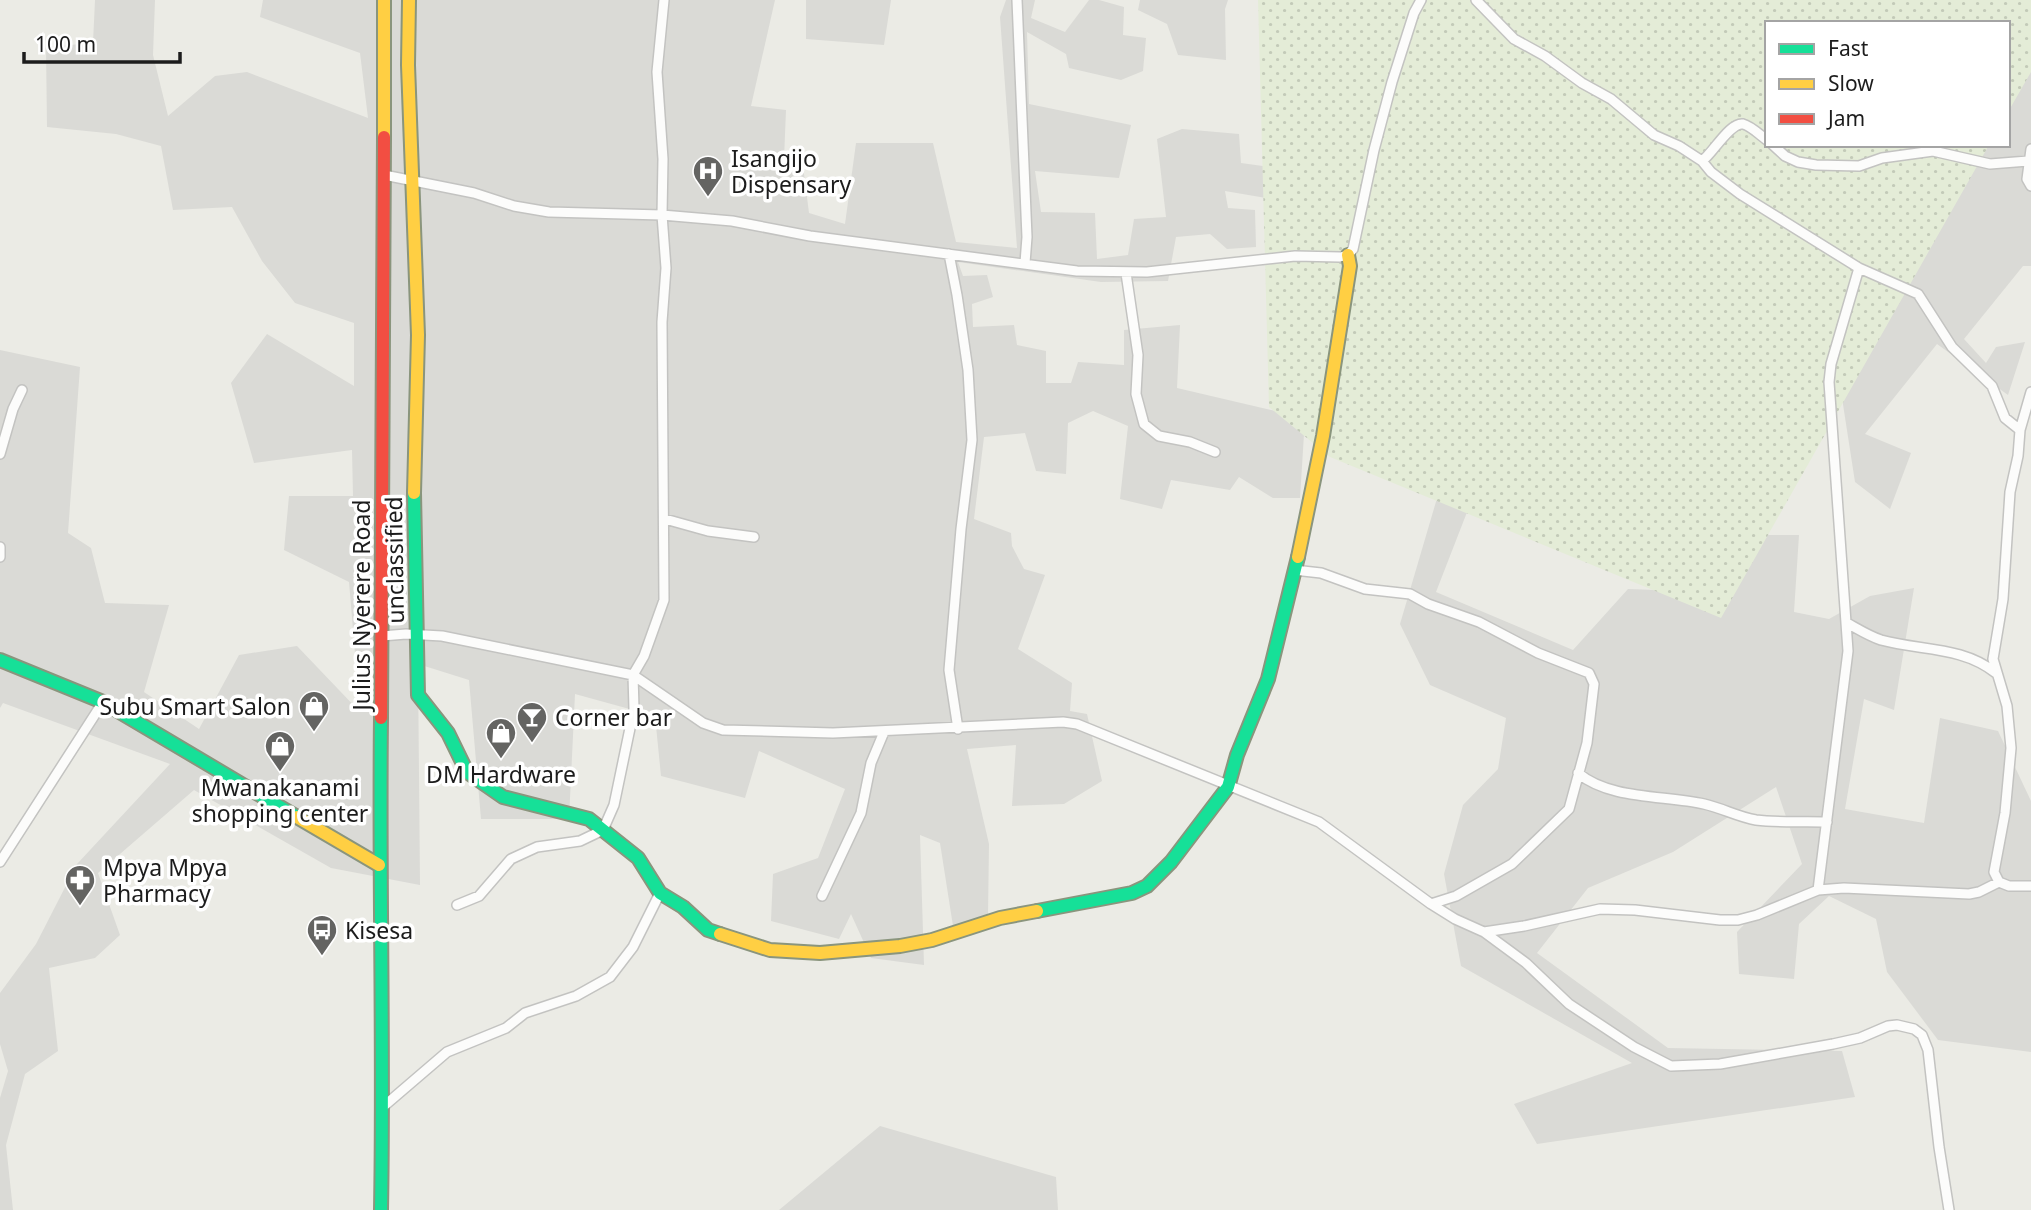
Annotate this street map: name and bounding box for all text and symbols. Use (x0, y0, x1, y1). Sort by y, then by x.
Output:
scale bar (24, 21, 180, 65)
legend (1765, 21, 2010, 147)
text: 100 m (35, 30, 96, 58)
text: Fast (1828, 34, 1869, 62)
text: Slow (1828, 69, 1874, 97)
text: Jam (1826, 104, 1865, 132)
place label: Isangijo Dispensary (731, 142, 851, 200)
hospital icon: Isangijo Dispensary (691, 154, 725, 198)
street label: unclassified (377, 496, 411, 624)
street label: Julius Nyerere Road (345, 499, 377, 713)
shop icon: Subu Smart Salon (297, 689, 331, 733)
place label: Subu Smart Salon (99, 690, 291, 722)
bar icon: Corner bar (515, 700, 549, 744)
place label: Corner bar (555, 701, 673, 733)
shop icon: DM Hardware (484, 716, 518, 760)
shop icon: Mwanakanami shopping center (263, 729, 297, 773)
place label: DM Hardware (426, 758, 576, 790)
place label: Mwanakanami shopping center (192, 771, 369, 829)
place label: Mpya Mpya Pharmacy (103, 851, 227, 909)
pharmacy icon: Mpya Mpya Pharmacy (63, 863, 97, 907)
bus stop icon: Kisesa (305, 913, 339, 957)
place label: Kisesa (345, 914, 413, 946)

